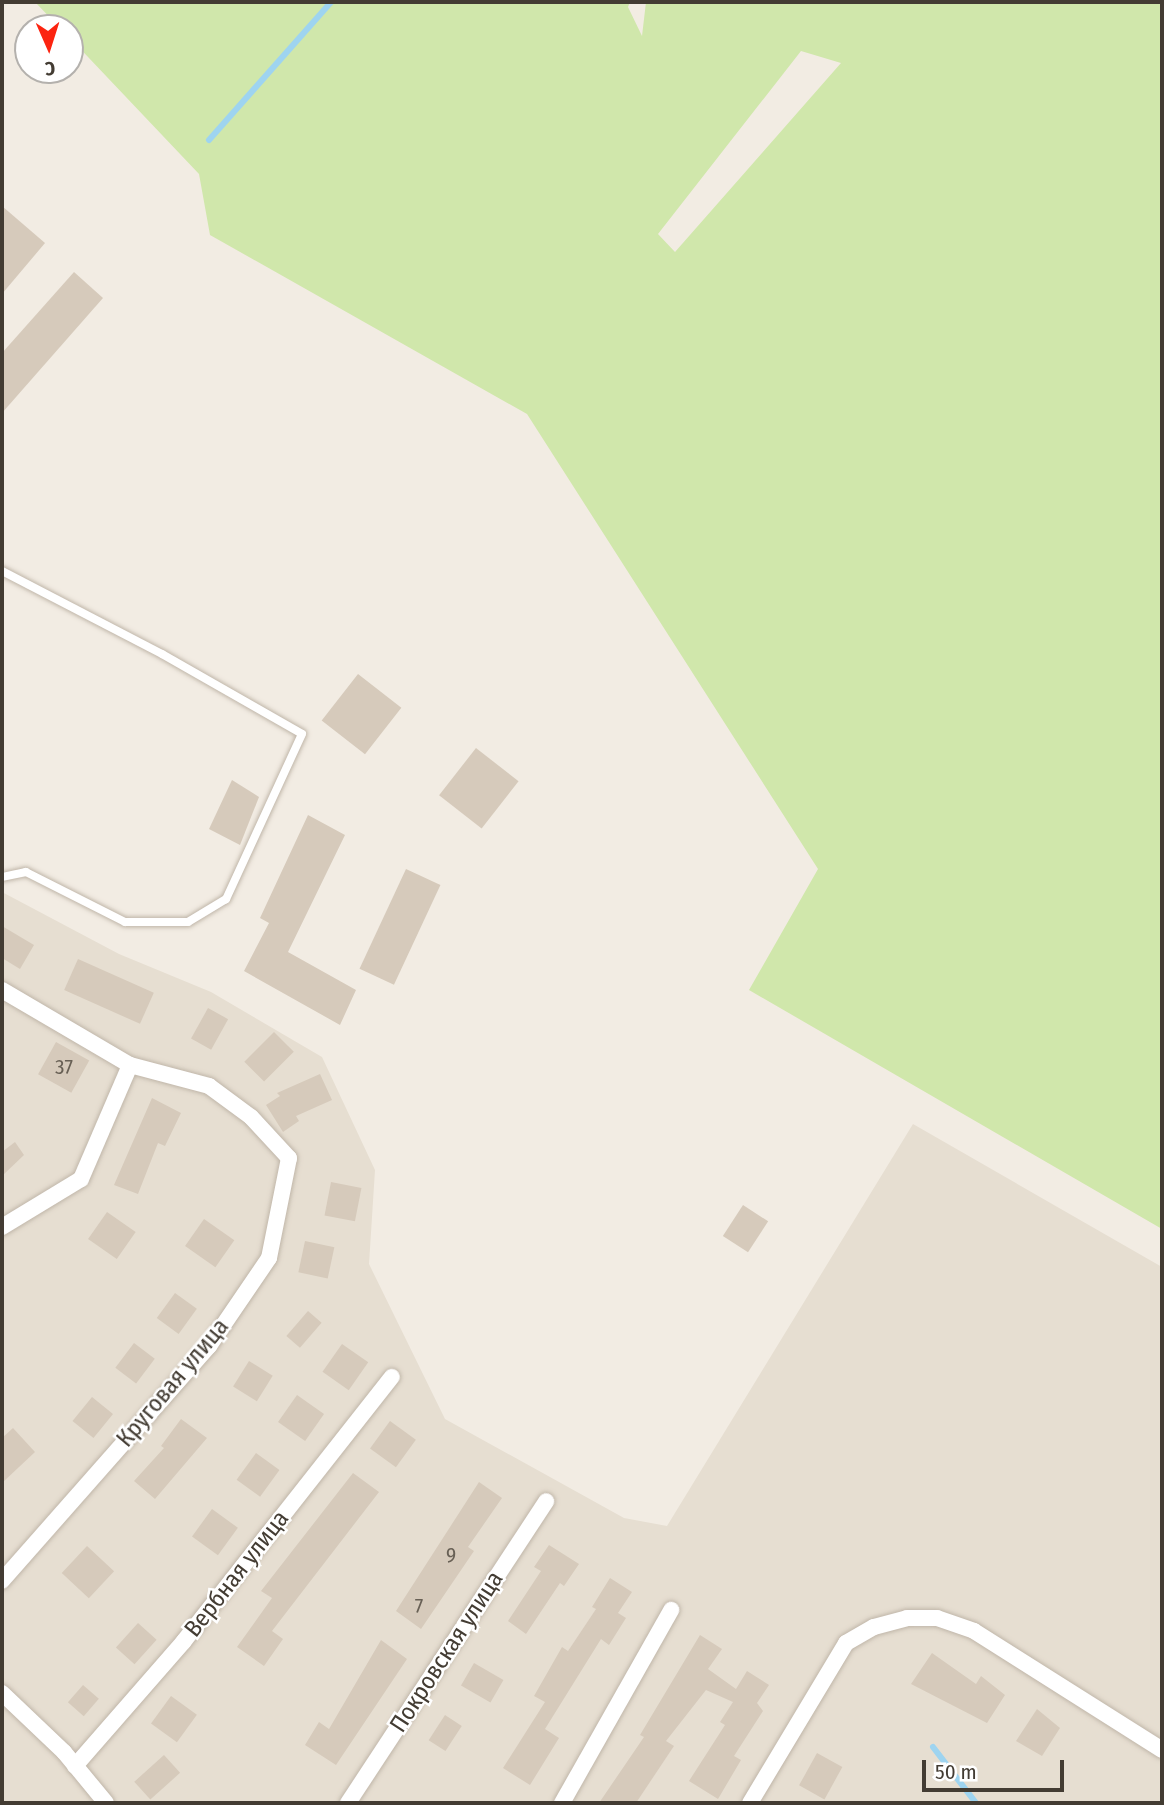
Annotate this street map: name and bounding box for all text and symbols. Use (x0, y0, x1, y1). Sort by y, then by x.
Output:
north arrow (14, 14, 84, 84)
text: С (44, 57, 56, 80)
house number: 37 (55, 1054, 73, 1080)
street label: Круговая улица (111, 1313, 235, 1453)
street label: Вербная улица (179, 1505, 295, 1643)
house number: 9 (446, 1542, 456, 1568)
street label: Покровская улица (384, 1566, 510, 1738)
house number: 7 (415, 1593, 423, 1619)
scale bar (926, 1745, 1068, 1789)
text: 50 m (935, 1759, 977, 1785)

